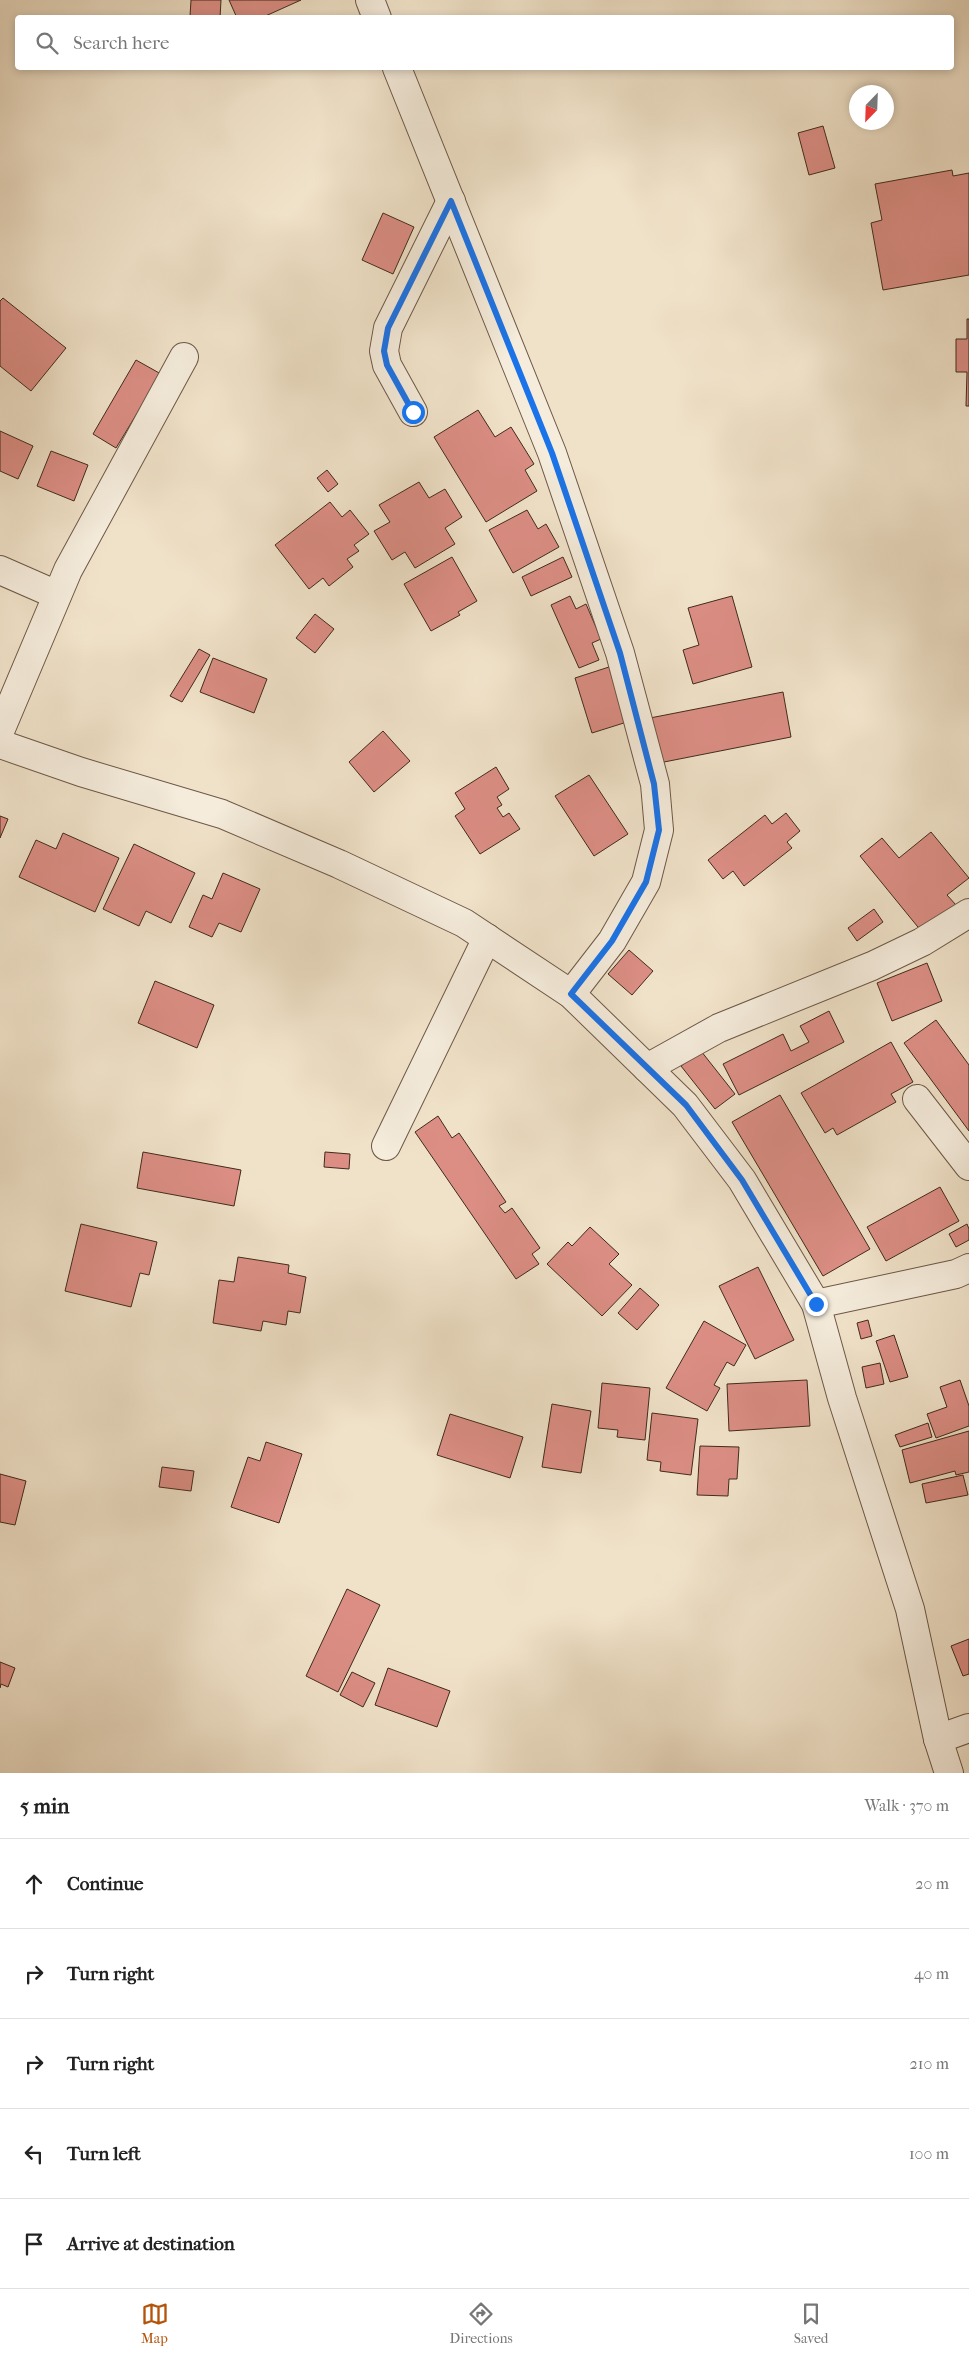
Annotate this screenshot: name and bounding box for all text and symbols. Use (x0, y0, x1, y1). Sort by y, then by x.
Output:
search box (15, 15, 954, 70)
icon: search (33, 29, 61, 57)
text: Search here (73, 32, 169, 54)
north arrow (849, 85, 894, 130)
route start (402, 401, 425, 424)
route end (805, 1293, 828, 1316)
text: 5 min (20, 1794, 69, 1818)
text: Walk · 370 m (864, 1796, 949, 1815)
icon: ahead (20, 1870, 48, 1898)
text: Continue (67, 1873, 143, 1895)
text: 20 m (915, 1874, 949, 1893)
icon: right (20, 1960, 48, 1988)
text: Turn right (67, 1963, 154, 1985)
text: 40 m (914, 1964, 949, 1983)
icon: right (20, 2050, 48, 2078)
text: Turn right (67, 2053, 154, 2075)
text: 210 m (910, 2054, 949, 2073)
icon: left (20, 2140, 48, 2168)
text: Turn left (67, 2143, 141, 2165)
text: 100 m (909, 2144, 949, 2163)
icon: arrive (20, 2230, 48, 2258)
text: Arrive at destination (67, 2233, 235, 2255)
tab: Map (141, 2300, 169, 2347)
tab: Directions (450, 2300, 513, 2347)
tab: Saved (794, 2300, 828, 2347)

